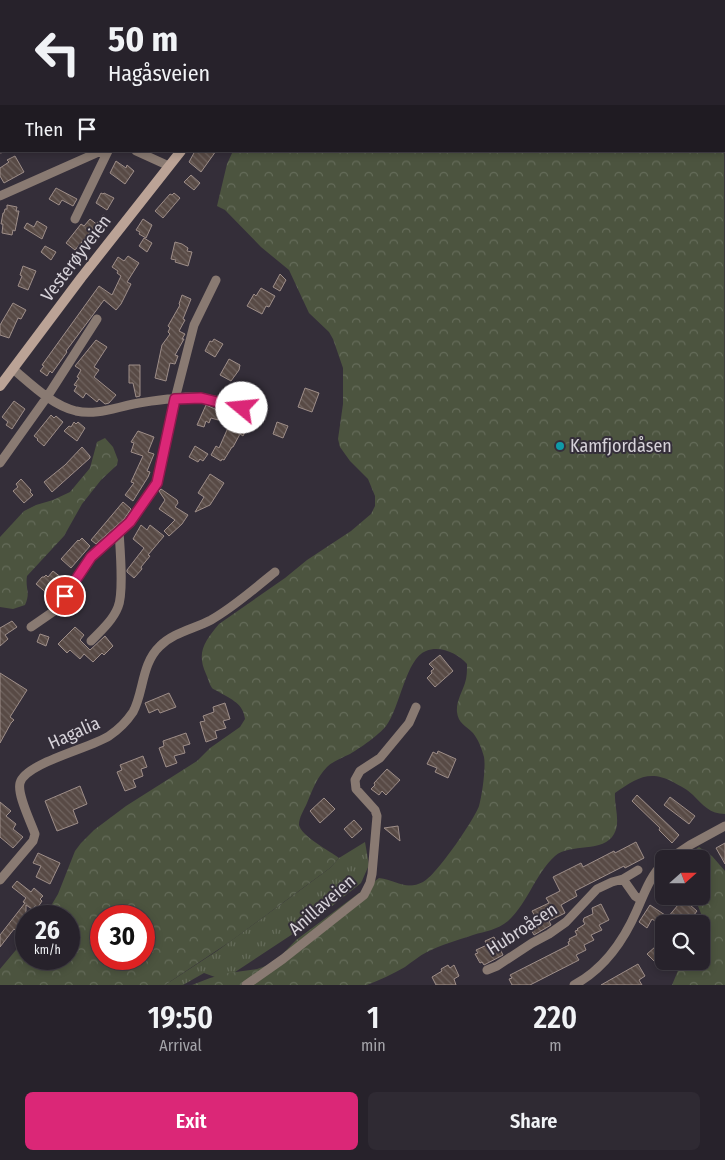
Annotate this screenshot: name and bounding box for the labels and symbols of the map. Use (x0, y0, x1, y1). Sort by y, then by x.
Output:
street label: Vesterøyveien (36, 210, 116, 306)
position arrow (215, 381, 267, 433)
place label: Kamfjordåsen (570, 435, 672, 457)
marker: Kamfjordåsen (554, 440, 566, 452)
pin (44, 575, 86, 617)
street label: Hagalia (45, 712, 103, 754)
north arrow (655, 850, 710, 905)
street label: Anillaveien (284, 870, 360, 940)
street label: Hubroåsen (483, 898, 561, 960)
speed limit sign: 30 (90, 905, 155, 970)

